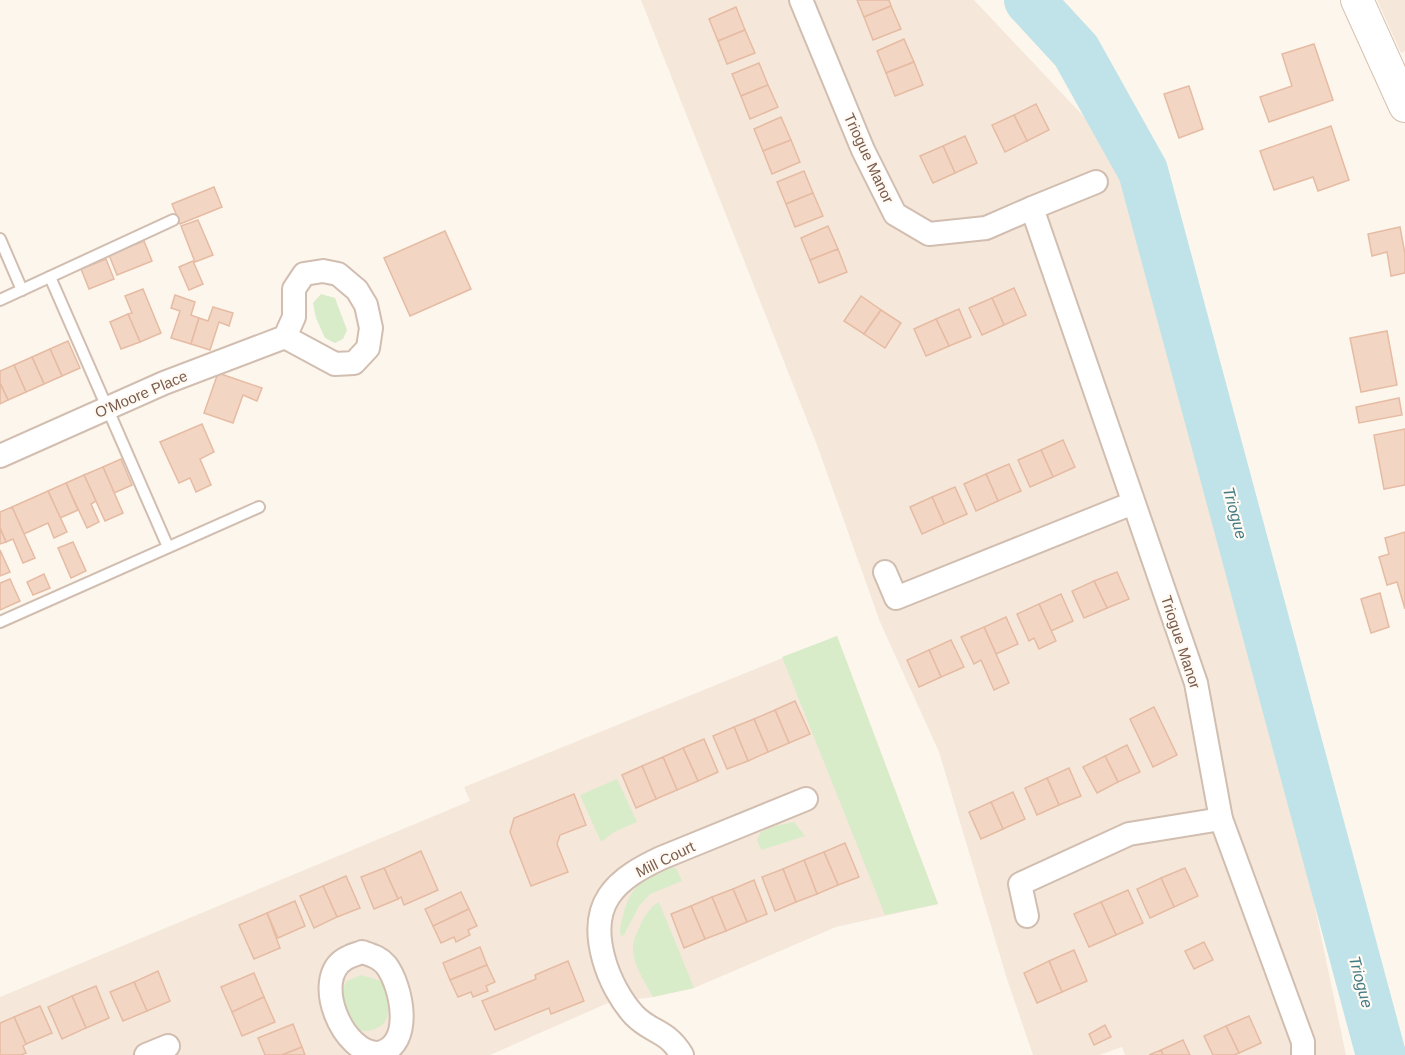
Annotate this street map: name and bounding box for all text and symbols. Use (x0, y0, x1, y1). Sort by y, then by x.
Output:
street label: Triogue Manor (841, 110, 897, 206)
street label: O'Moore Place (92, 367, 190, 421)
water label: Triogue (1220, 485, 1250, 541)
street label: Triogue Manor (1158, 593, 1204, 691)
street label: Mill Court (633, 837, 698, 881)
water label: Triogue (1346, 954, 1376, 1010)

